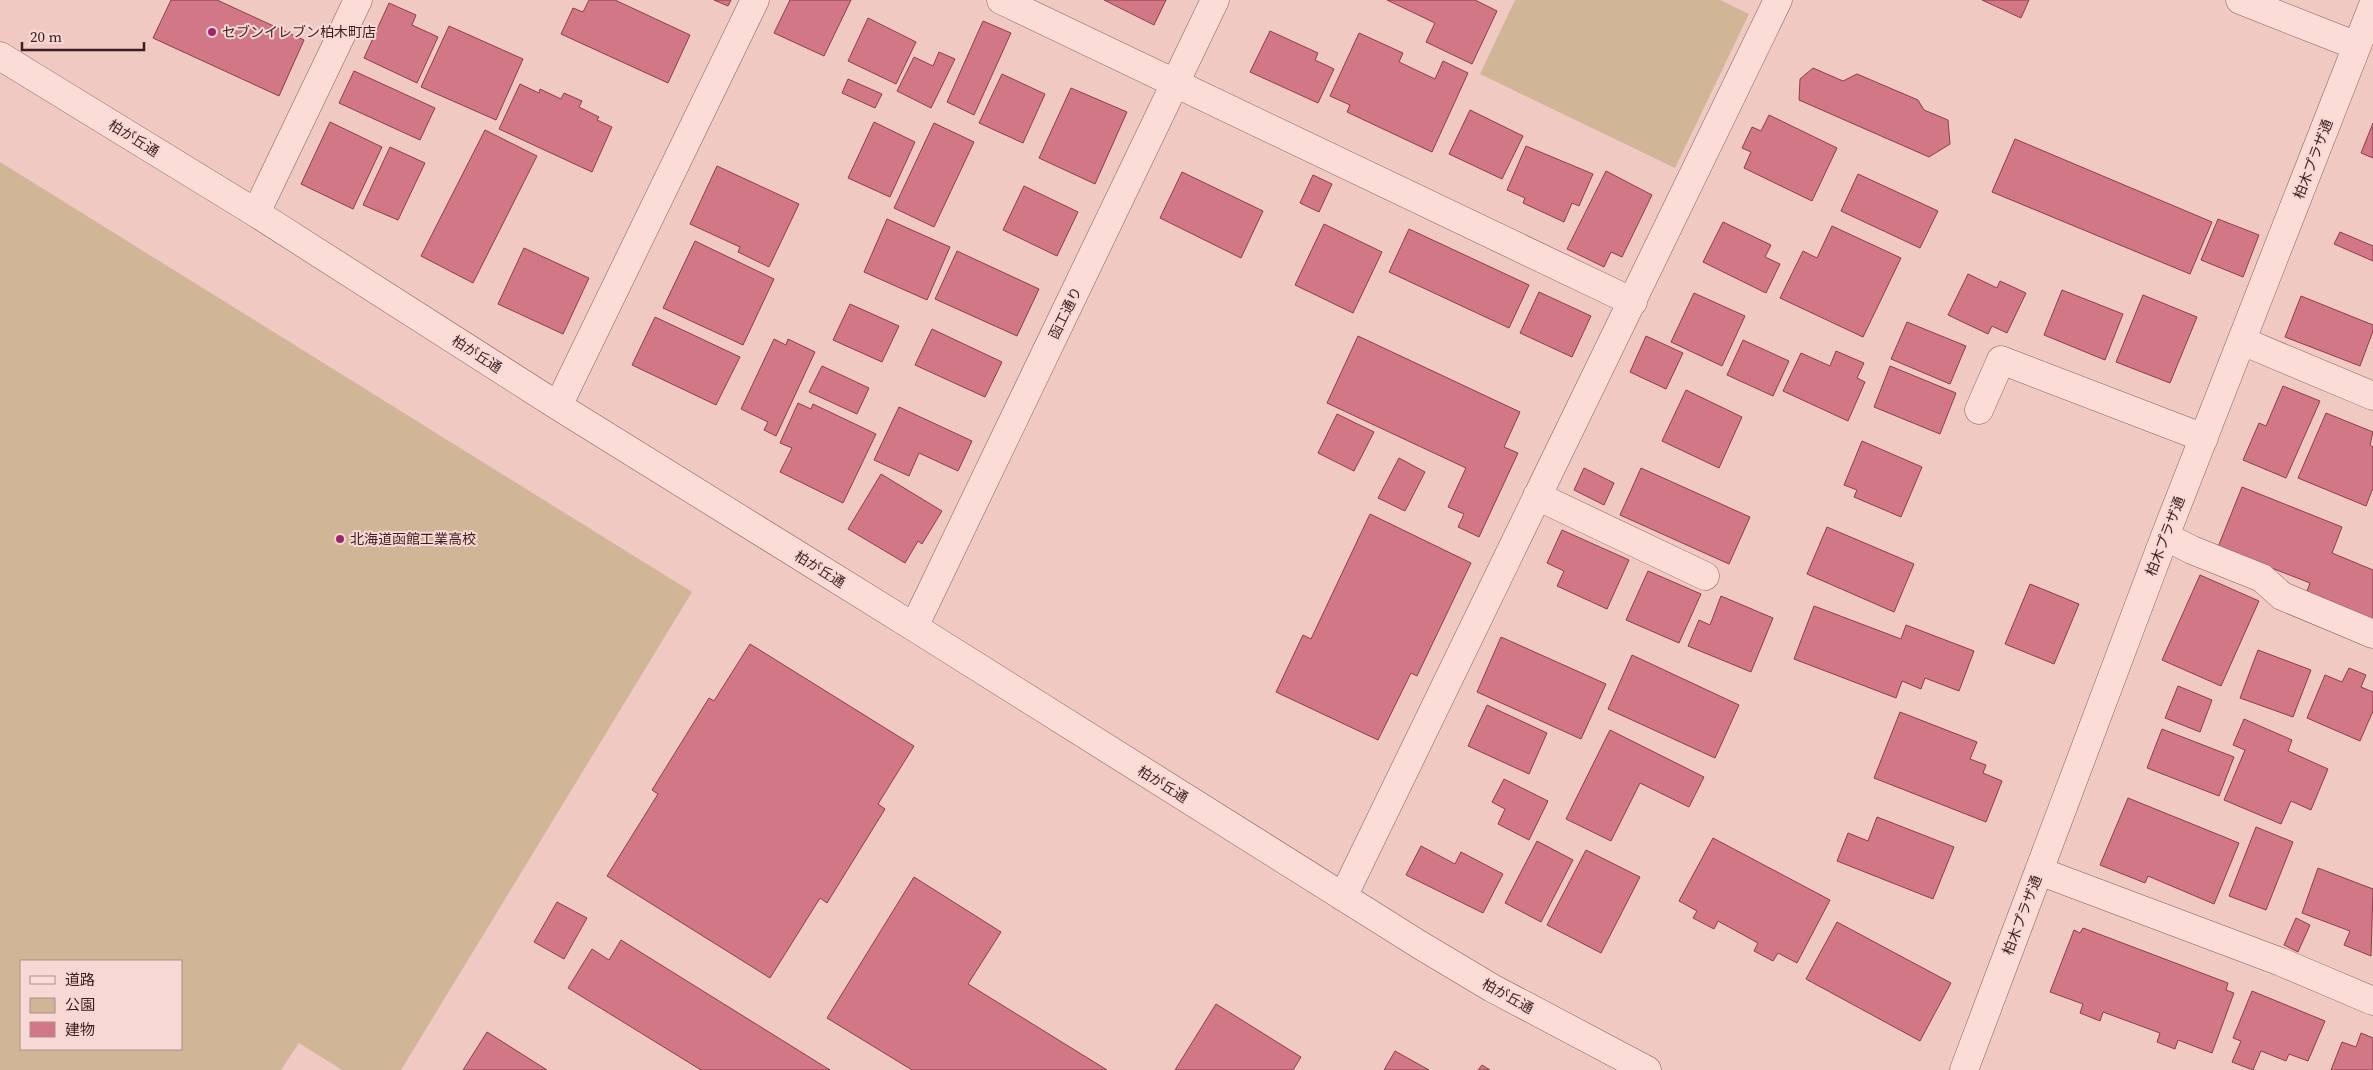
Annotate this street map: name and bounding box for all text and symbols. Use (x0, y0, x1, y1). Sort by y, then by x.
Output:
scale bar (22, 20, 145, 52)
place label: セブンイレブン柏木町店 (222, 22, 376, 42)
text: 20 m (30, 26, 62, 47)
marker: セブンイレブン柏木町店 (206, 26, 218, 38)
street label: 柏が丘通 (105, 115, 163, 161)
street label: 柏木プラザ通 (2289, 116, 2337, 202)
street label: 函工通り (1044, 283, 1086, 343)
street label: 柏が丘通 (448, 330, 506, 378)
street label: 柏木プラザ通 (2141, 493, 2189, 579)
place label: 北海道函館工業高校 (350, 529, 476, 549)
marker: 北海道函館工業高校 (334, 533, 346, 545)
street label: 柏が丘通 (791, 546, 849, 592)
street label: 柏が丘通 (1134, 761, 1192, 807)
street label: 柏木プラザ通 (1998, 872, 2046, 958)
legend (20, 960, 182, 1050)
text: 道路 (65, 969, 95, 990)
street label: 柏が丘通 (1479, 974, 1537, 1018)
text: 公園 (65, 994, 95, 1015)
text: 建物 (65, 1019, 95, 1040)

